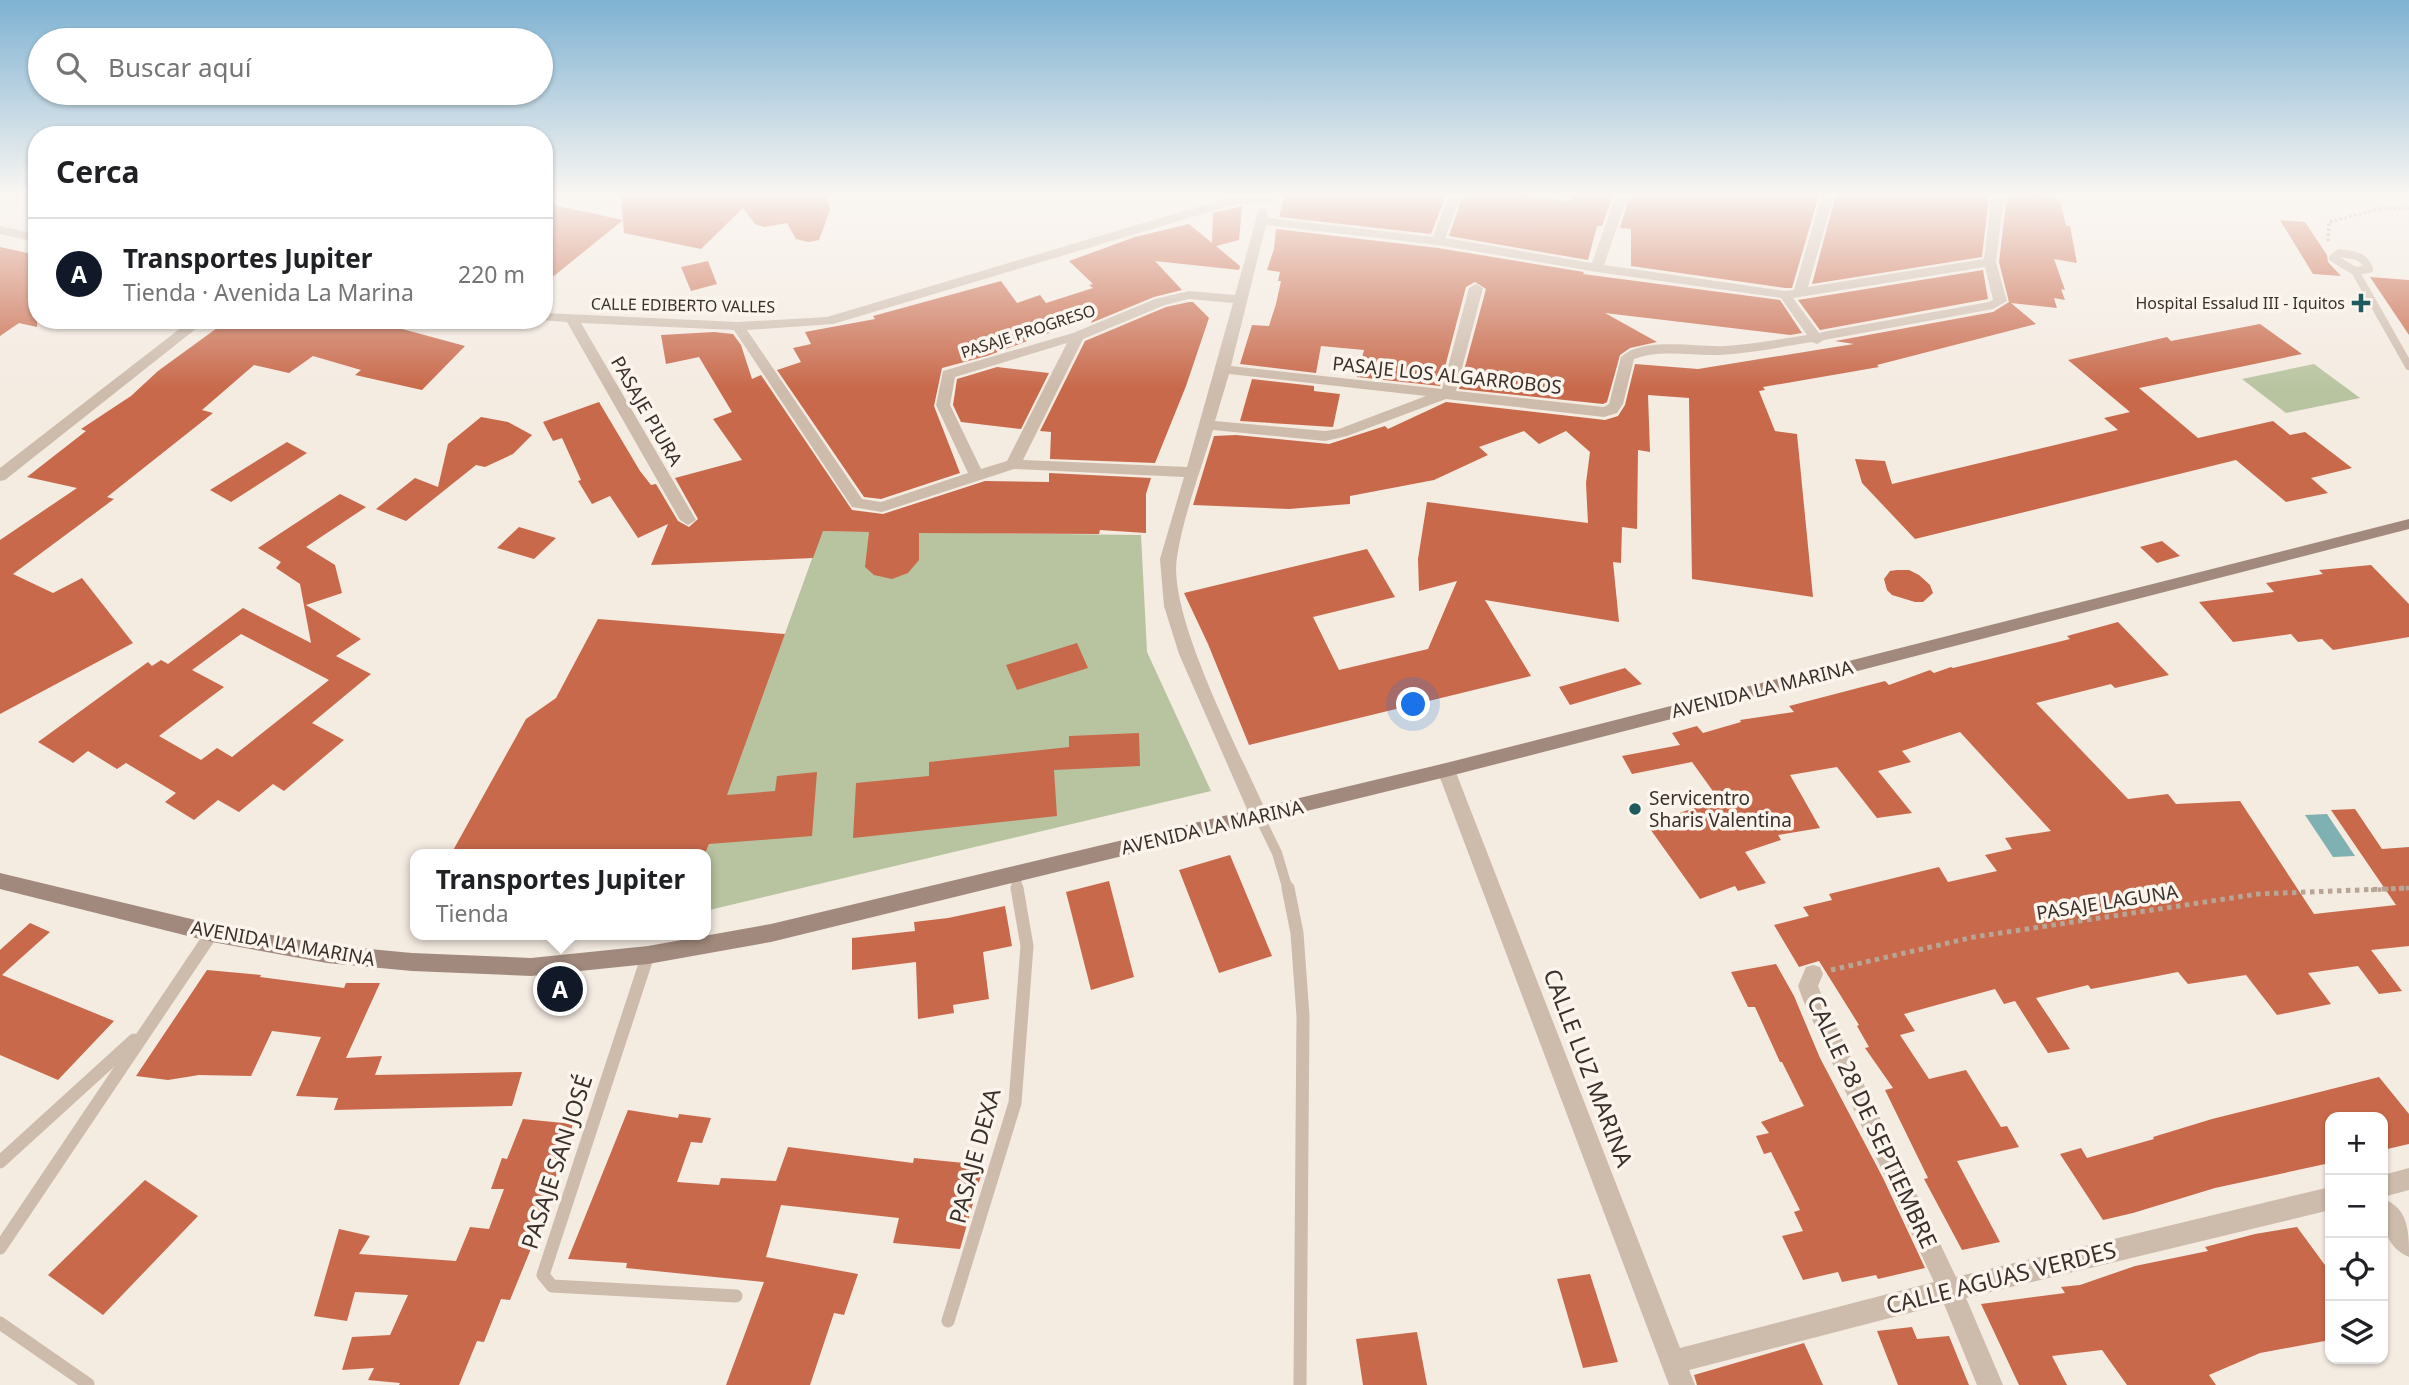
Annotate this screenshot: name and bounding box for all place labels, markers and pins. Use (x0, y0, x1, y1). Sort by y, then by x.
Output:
place label: Hospital Essalud III - Iquitos (2135, 292, 2345, 314)
marker: Hospital Essalud III - Iquitos (2351, 293, 2371, 313)
place label: Servicentro Sharis Valentina (1649, 785, 1792, 833)
marker: Servicentro Sharis Valentina (1627, 801, 1643, 817)
pin: A (537, 963, 583, 1015)

